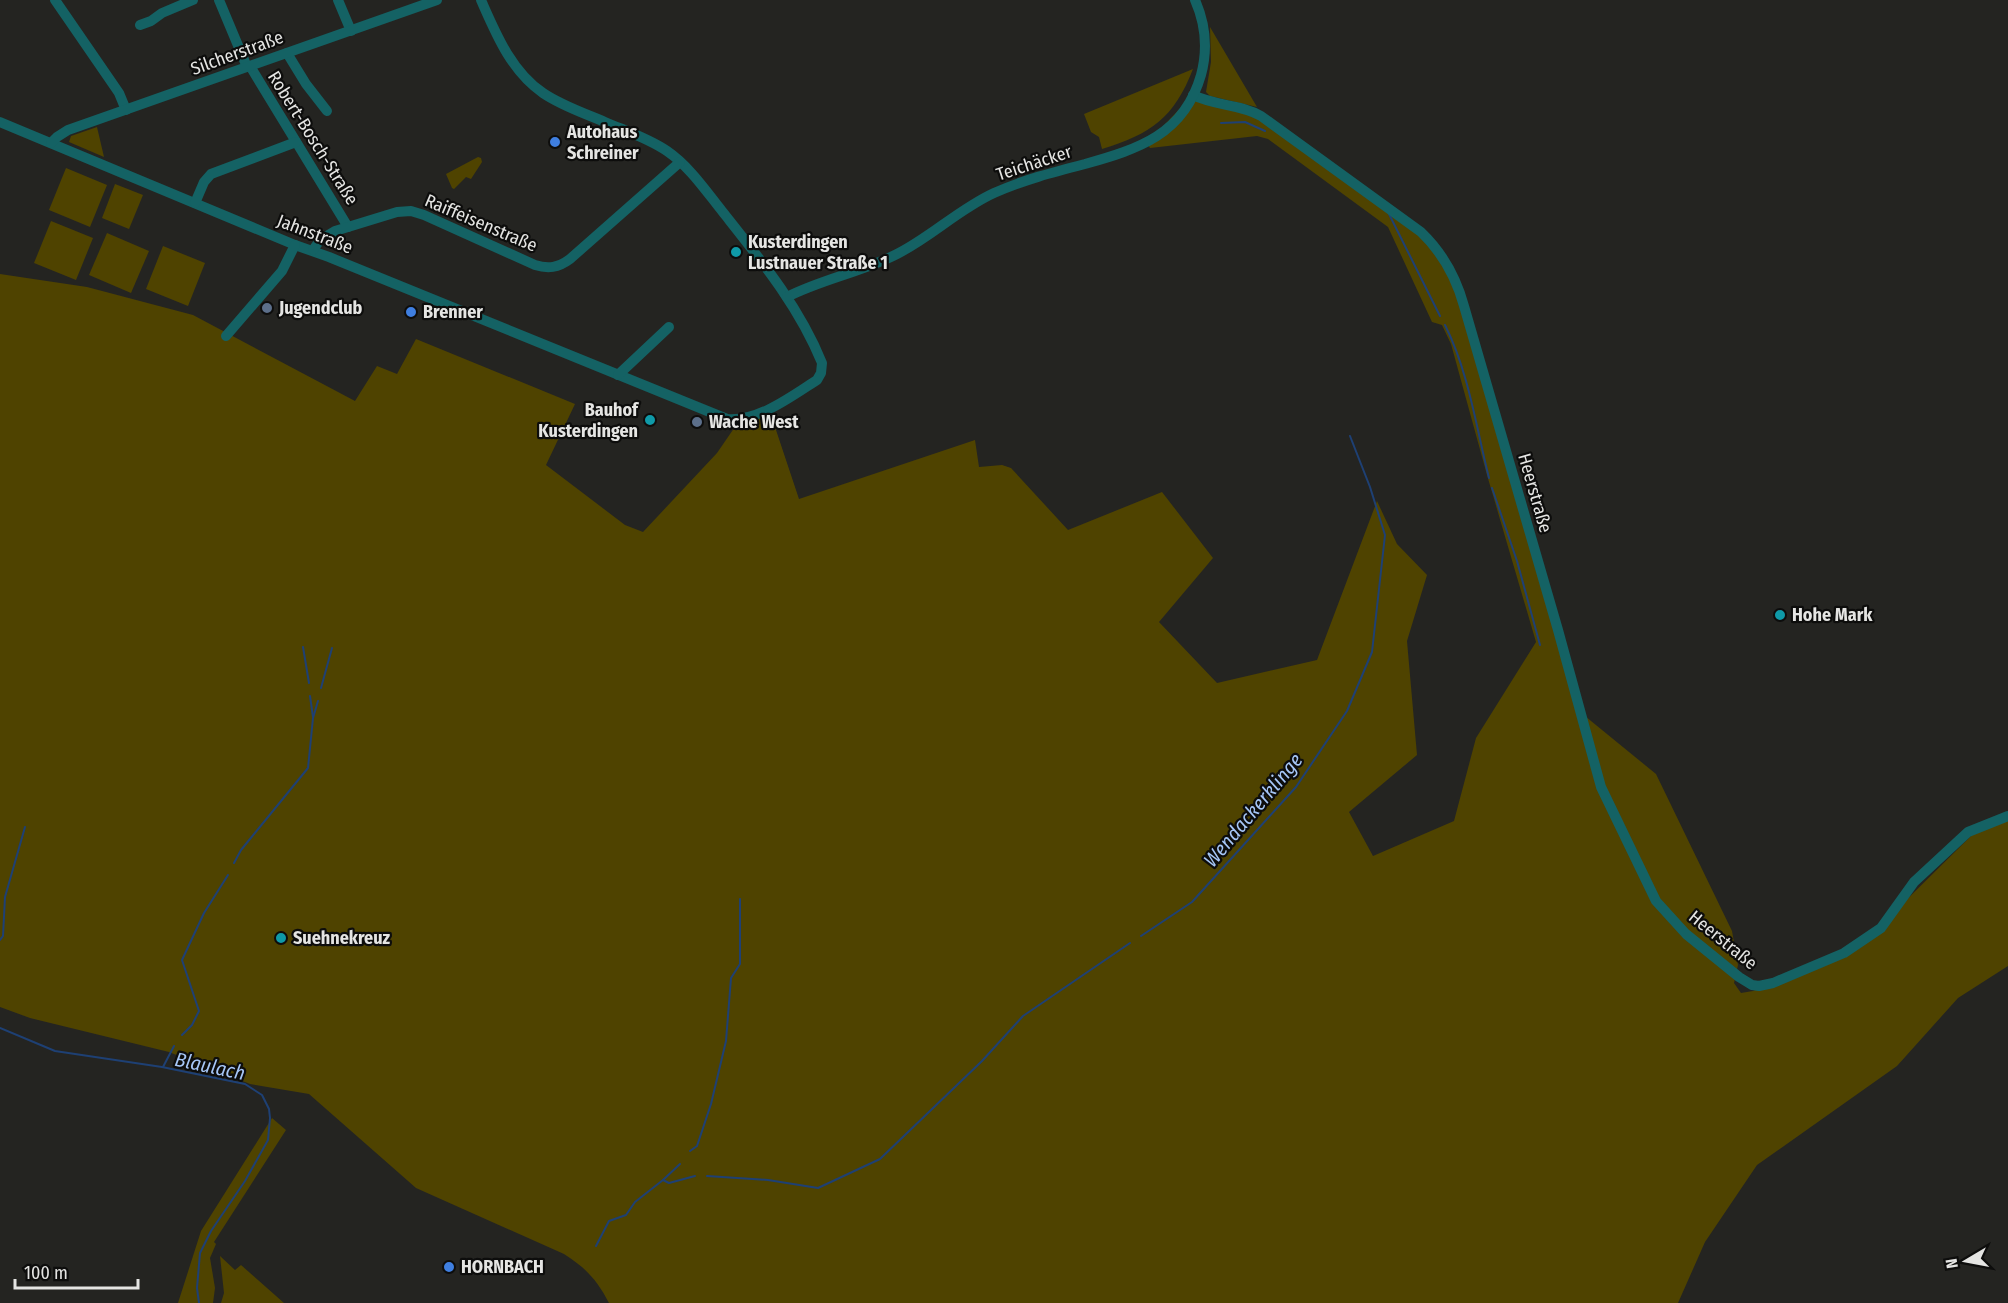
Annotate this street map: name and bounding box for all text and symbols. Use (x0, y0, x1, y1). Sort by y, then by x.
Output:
street label: Silcherstraße (188, 26, 286, 80)
street label: Robert-Bosch-Straße (263, 67, 363, 209)
place label: Autohaus Schreiner (566, 121, 639, 164)
marker: Autohaus Schreiner (548, 135, 562, 149)
street label: Teichäcker (994, 140, 1075, 185)
street label: Raiffeisenstraße (421, 189, 541, 257)
street label: Jahnstraße (274, 210, 356, 259)
place label: Kusterdingen Lustnauer Straße 1 (748, 231, 888, 274)
marker: Kusterdingen Lustnauer Straße 1 (729, 245, 743, 259)
place label: Jugendclub (278, 297, 363, 319)
marker: Jugendclub (260, 301, 274, 315)
place label: Brenner (423, 301, 483, 323)
marker: Brenner (404, 305, 418, 319)
place label: Bauhof Kusterdingen (538, 399, 640, 442)
place label: Wache West (709, 411, 799, 433)
marker: Bauhof Kusterdingen (643, 413, 657, 427)
marker: Wache West (690, 415, 704, 429)
street label: Heerstraße (1513, 451, 1557, 535)
place label: Hohe Mark (1792, 604, 1873, 626)
marker: Hohe Mark (1773, 608, 1787, 622)
water label: Wendackerklinge (1198, 748, 1308, 872)
street label: Heerstraße (1684, 906, 1762, 974)
place label: Suehnekreuz (293, 927, 391, 949)
marker: Suehnekreuz (274, 931, 288, 945)
water label: Blaulach (173, 1047, 247, 1085)
north arrow (1936, 1231, 1996, 1291)
scale bar (15, 1252, 138, 1290)
place label: HORNBACH (461, 1256, 544, 1278)
text: N (1942, 1257, 1962, 1270)
marker: HORNBACH (442, 1260, 456, 1274)
text: 100 m (24, 1262, 68, 1284)

